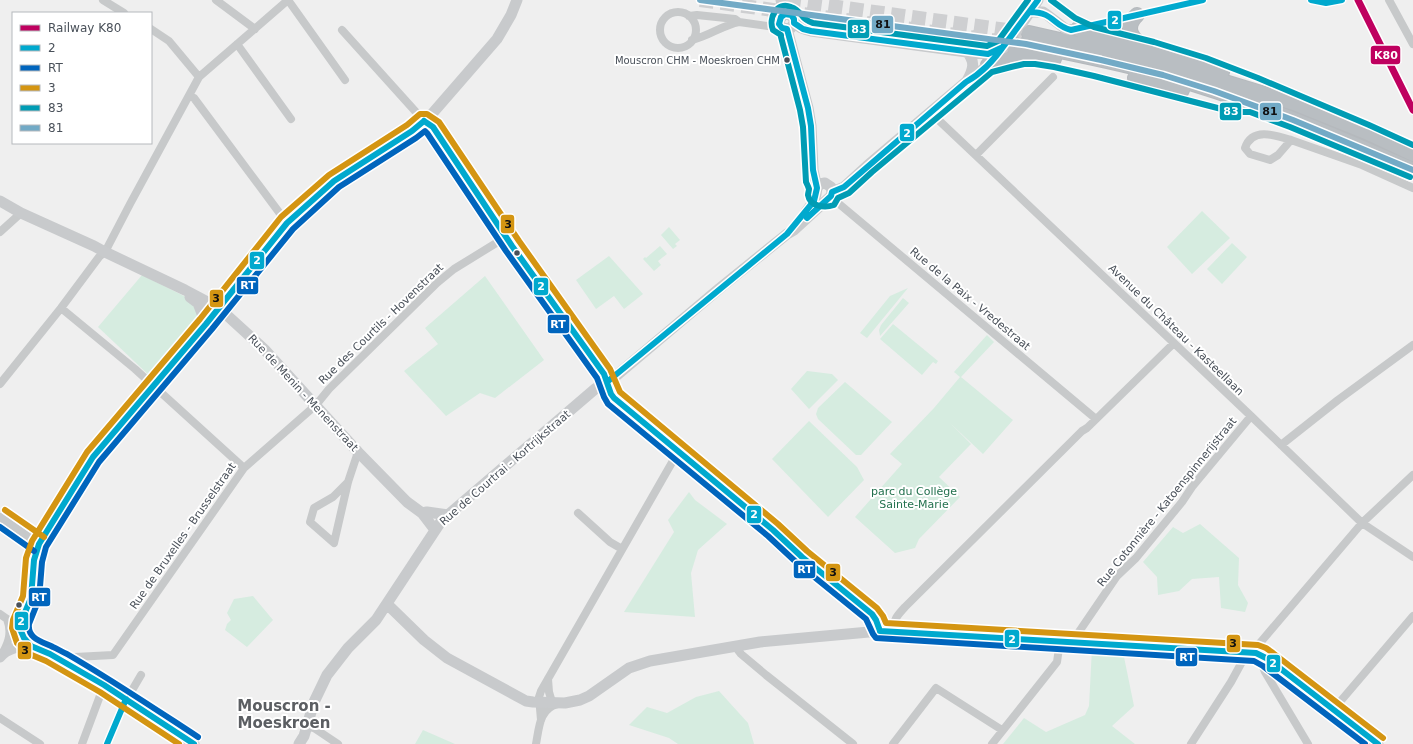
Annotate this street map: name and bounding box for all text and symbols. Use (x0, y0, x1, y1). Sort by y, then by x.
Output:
line badge: 2 (1107, 10, 1122, 30)
legend (12, 12, 152, 144)
text: 2 (1111, 14, 1119, 27)
line badge: 81 (871, 15, 894, 34)
text: 81 (875, 18, 891, 31)
line badge: 83 (847, 19, 870, 39)
text: Railway K80 (48, 21, 121, 35)
text: 83 (851, 23, 867, 36)
text: 2 (48, 41, 56, 55)
line badge: K80 (1370, 45, 1401, 65)
text: K80 (1374, 49, 1398, 62)
place label: Mouscron CHM - Moeskroen CHM (615, 55, 780, 66)
marker: Mouscron CHM - Moeskroen CHM (782, 55, 792, 65)
text: RT (48, 61, 63, 75)
text: 3 (48, 81, 56, 95)
text: 83 (48, 101, 63, 115)
line badge: 83 (1219, 102, 1242, 121)
line badge: 81 (1259, 102, 1282, 121)
text: 83 (1223, 105, 1239, 118)
text: 81 (1262, 105, 1278, 118)
text: 81 (48, 121, 63, 135)
line badge: 2 (899, 123, 915, 142)
text: 2 (903, 127, 911, 140)
line badge: 3 (500, 214, 515, 234)
text: 3 (504, 218, 512, 231)
street label: Rue de la Paix - Vredestraat (907, 245, 1033, 354)
unlabelled marker (512, 248, 522, 258)
line badge: 2 (249, 251, 265, 270)
text: 2 (253, 254, 261, 267)
street label: Rue des Courtils - Hovenstraat (316, 260, 446, 387)
street label: Avenue du Château - Kasteellaan (1106, 262, 1246, 398)
line badge: RT (236, 276, 259, 295)
line badge: 2 (533, 277, 549, 296)
text: RT (240, 279, 256, 292)
text: 2 (537, 280, 545, 293)
line badge: 3 (209, 289, 224, 308)
text: 3 (212, 292, 220, 305)
line badge: RT (547, 314, 570, 334)
text: RT (550, 318, 566, 331)
street label: Rue de Menin - Menenstraat (245, 332, 361, 455)
street label: Rue de Courtrai - Kortrijkstraat (437, 407, 573, 528)
street label: Rue Cotonnière - Katoenspinnerijstraat (1095, 414, 1240, 589)
street label: Rue de Bruxelles - Brusselstraat (127, 460, 239, 612)
park label: parc du Collège Sainte-Marie (871, 485, 957, 511)
line badge: 2 (746, 505, 762, 524)
text: 2 (750, 508, 758, 521)
line badge: RT (793, 560, 816, 579)
text: RT (797, 563, 813, 576)
line badge: 3 (825, 563, 841, 582)
text: 3 (829, 566, 837, 579)
line badge: RT (28, 587, 51, 607)
text: RT (31, 591, 47, 604)
unlabelled marker (14, 600, 24, 610)
line badge: 2 (14, 611, 29, 631)
text: 2 (17, 615, 25, 628)
line badge: 2 (1004, 629, 1020, 648)
text: 2 (1008, 633, 1016, 646)
line badge: 3 (1226, 634, 1241, 653)
text: 3 (1229, 637, 1237, 650)
line badge: 3 (17, 641, 32, 660)
text: 3 (21, 644, 29, 657)
line badge: RT (1175, 647, 1198, 667)
text: RT (1179, 651, 1195, 664)
line badge: 2 (1266, 654, 1281, 673)
text: 2 (1269, 657, 1277, 670)
district label: Mouscron - Moeskroen (237, 697, 331, 732)

